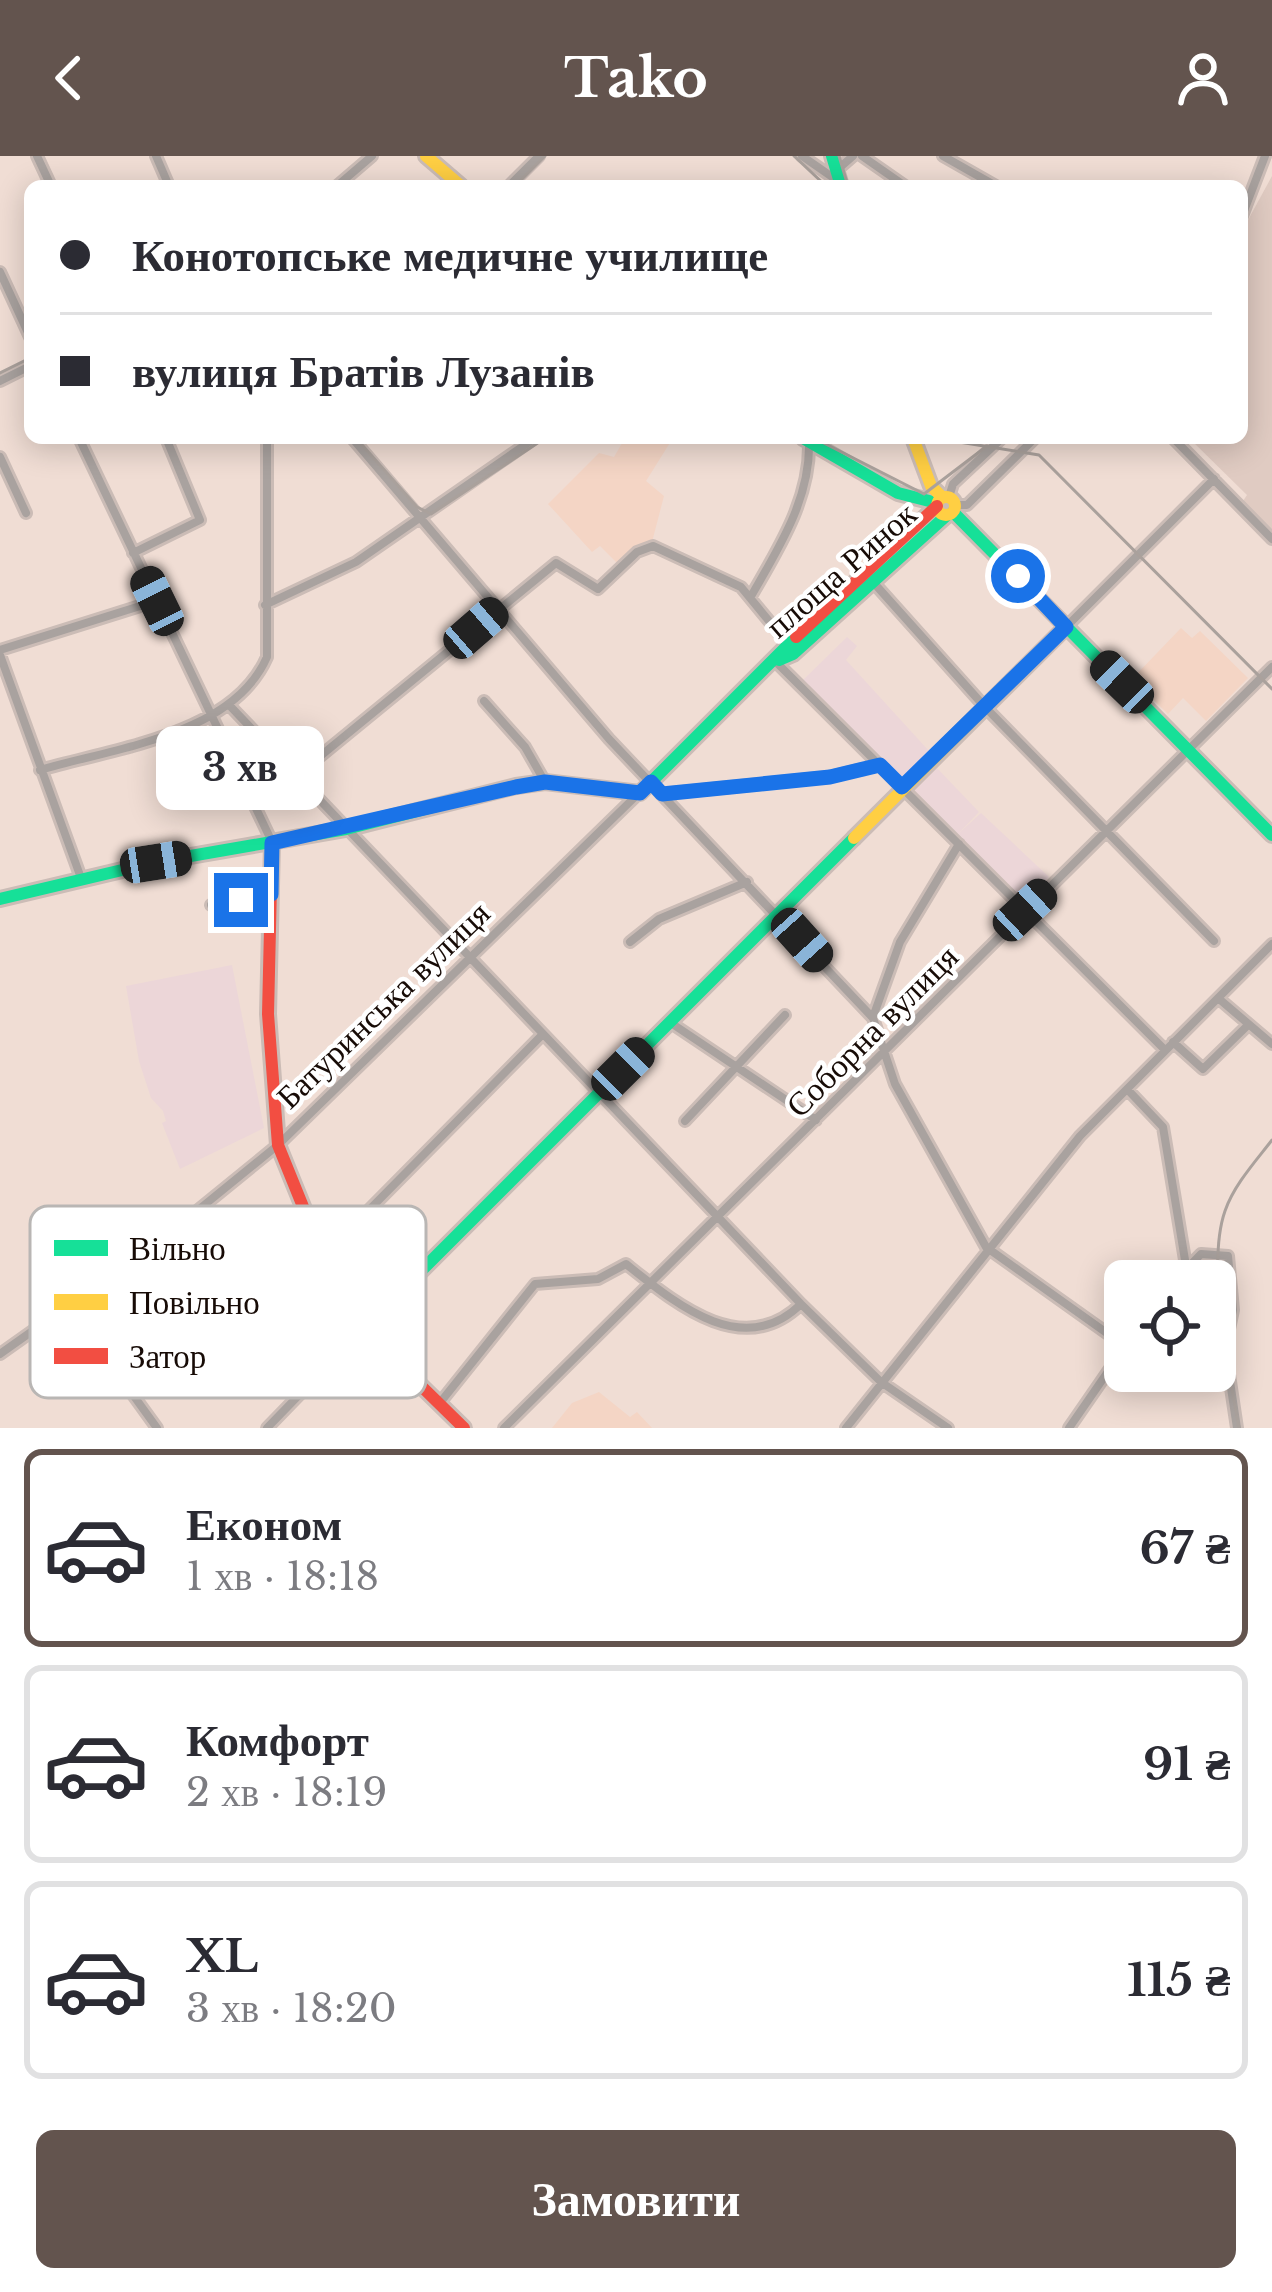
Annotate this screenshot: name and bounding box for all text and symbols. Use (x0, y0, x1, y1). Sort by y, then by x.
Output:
icon: back (36, 45, 102, 111)
text: Tako (564, 45, 708, 112)
icon: person (1170, 45, 1236, 111)
text: Конотопське медичне училище (132, 227, 768, 283)
text: вулиця Братів Лузанів (132, 343, 595, 399)
street label: площа Ринок (757, 493, 925, 647)
route start (991, 549, 1045, 603)
car (125, 561, 189, 641)
car (437, 591, 515, 665)
car (1084, 644, 1160, 720)
callout: 3 хв (157, 726, 325, 810)
text: 3 хв (202, 743, 278, 792)
car (118, 839, 194, 885)
car (986, 872, 1064, 948)
route end (214, 873, 268, 927)
street label: Батуринська вулиця (268, 893, 498, 1117)
car (765, 901, 839, 979)
street label: Соборна вулиця (777, 936, 967, 1126)
car (585, 1031, 661, 1107)
legend (30, 1206, 426, 1398)
text: Вільно (129, 1228, 226, 1269)
map controls (1104, 1260, 1236, 1392)
button: locate (1104, 1260, 1236, 1392)
text: Повільно (129, 1282, 260, 1323)
text: Затор (129, 1336, 206, 1377)
icon: car (42, 1494, 150, 1602)
text: Економ (186, 1496, 342, 1552)
text: 67 ₴ (1139, 1520, 1230, 1576)
text: 1 хв · 18:18 (186, 1552, 379, 1601)
icon: car (42, 1710, 150, 1818)
text: Комфорт (186, 1712, 369, 1768)
text: 91 ₴ (1143, 1736, 1230, 1792)
text: 2 хв · 18:19 (186, 1768, 387, 1817)
icon: car (42, 1926, 150, 2034)
text: XL (186, 1928, 258, 1984)
text: 115 ₴ (1127, 1952, 1230, 2008)
text: 3 хв · 18:20 (186, 1984, 397, 2033)
button: Замовити (36, 2130, 1236, 2268)

